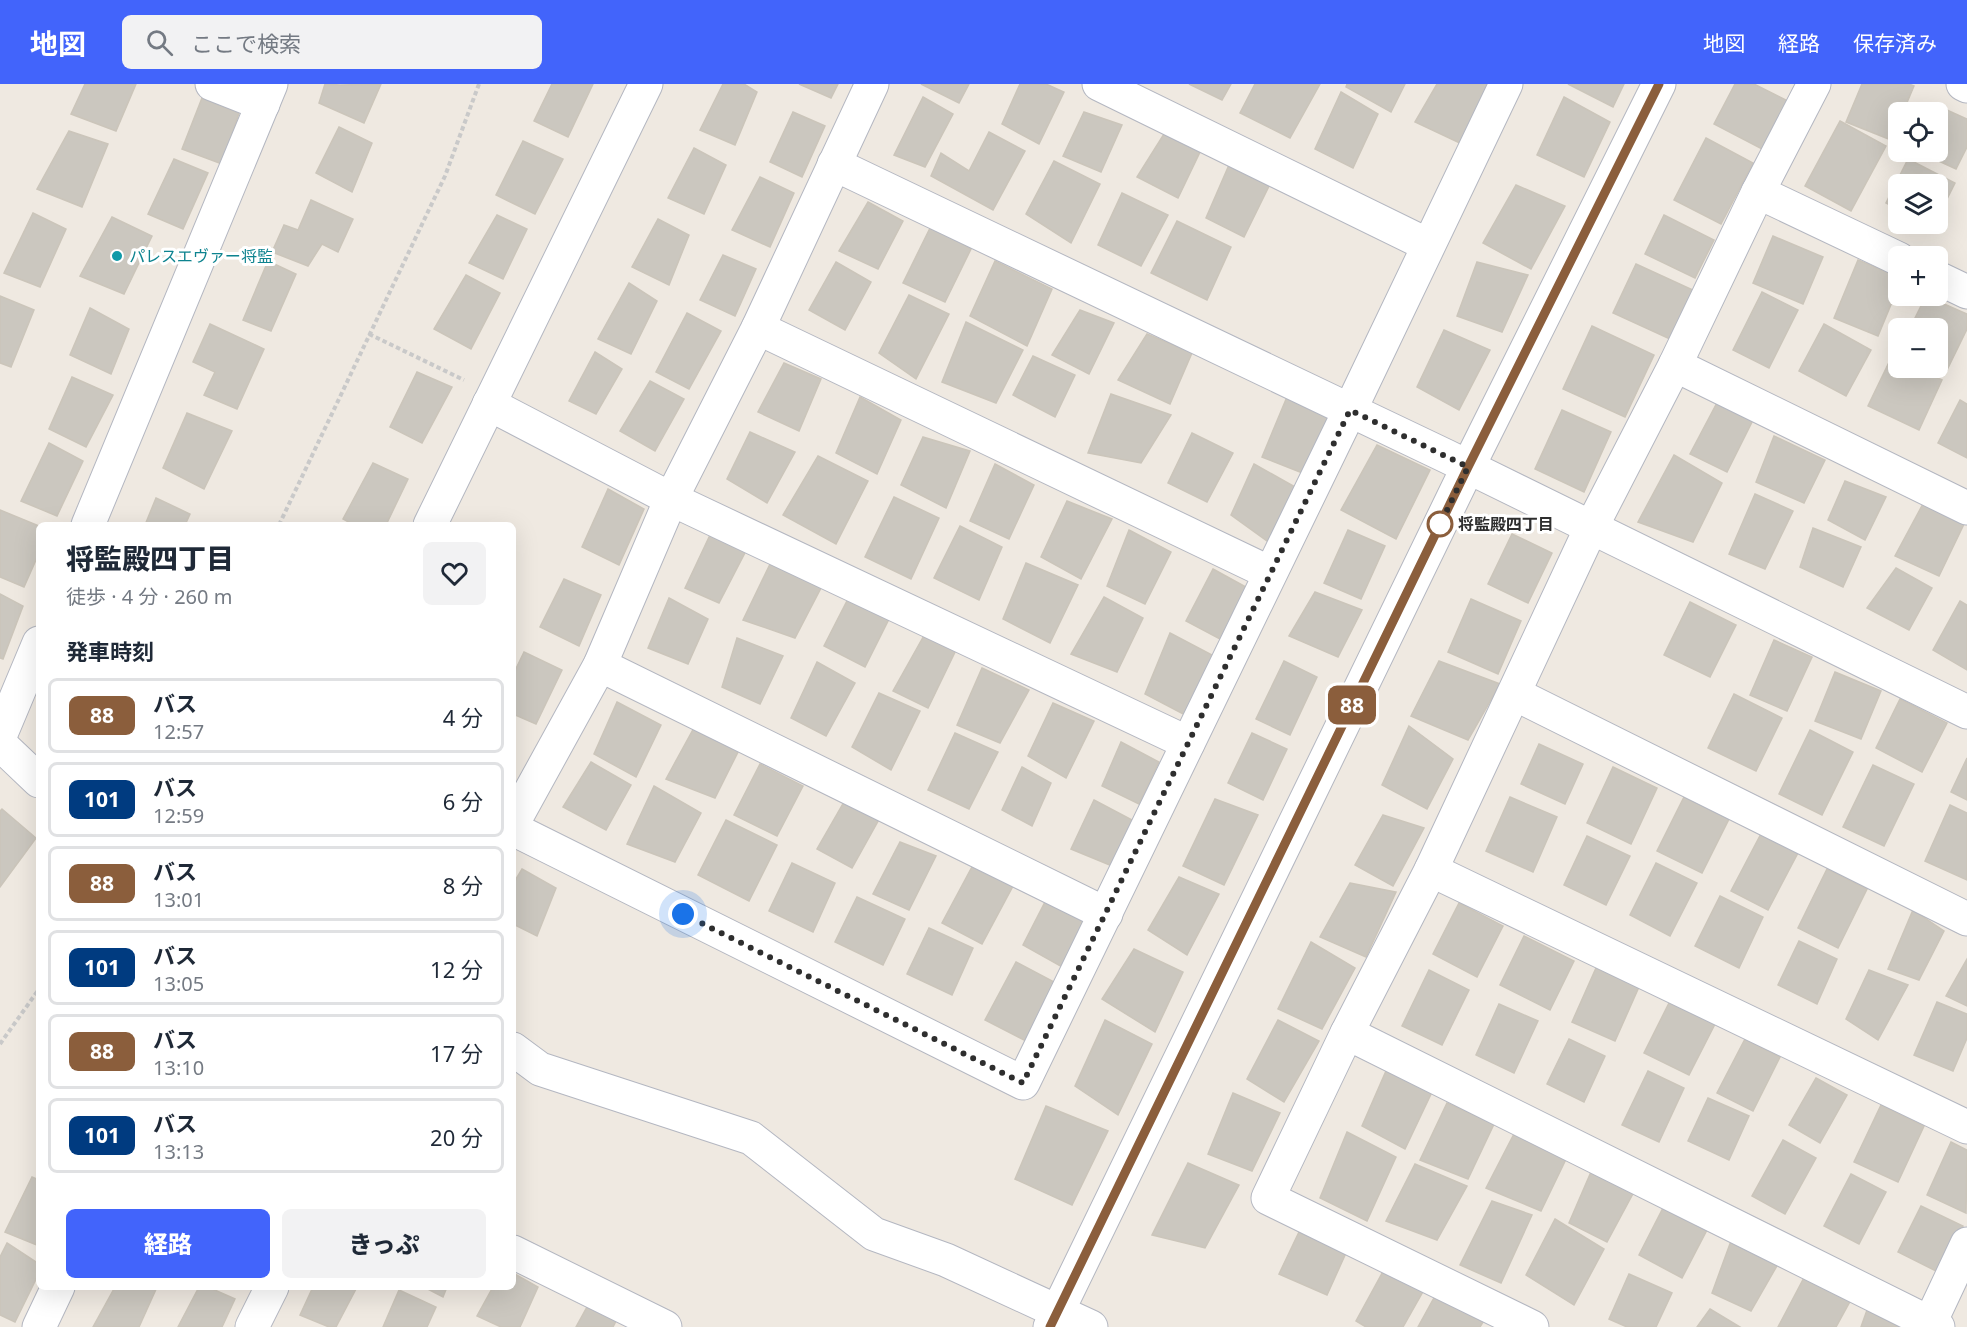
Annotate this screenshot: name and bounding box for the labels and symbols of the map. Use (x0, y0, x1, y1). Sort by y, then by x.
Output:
place label: パレスエヴァー将監 (129, 245, 273, 267)
marker: パレスエヴァー将監 (110, 249, 124, 263)
marker: 将監殿四丁目 (1427, 511, 1453, 537)
place label: 将監殿四丁目 (1458, 513, 1554, 535)
line badge: 88 (1325, 686, 1379, 724)
your location (668, 899, 698, 929)

